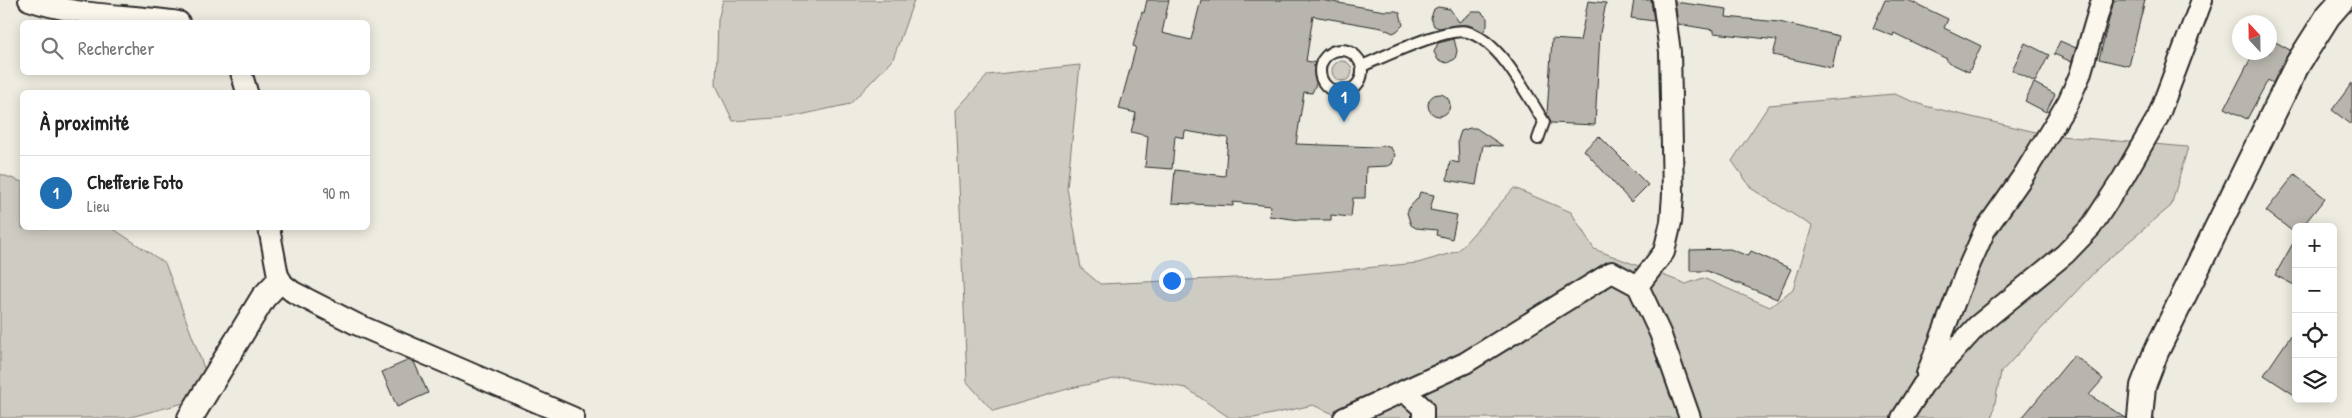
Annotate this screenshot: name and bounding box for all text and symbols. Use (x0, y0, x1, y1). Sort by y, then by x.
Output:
north arrow (2232, 15, 2277, 60)
search box (20, 20, 370, 75)
icon: search (38, 34, 66, 62)
text: Rechercher (78, 35, 155, 61)
pin: 1 (1328, 81, 1360, 122)
text: À proximité (40, 108, 129, 137)
text: Chefferie Foto (87, 169, 183, 195)
text: 1 (53, 182, 59, 204)
text: 90 m (322, 182, 350, 204)
text: Lieu (87, 195, 109, 217)
map controls (2292, 223, 2337, 403)
button: + (2292, 223, 2337, 268)
your location (1159, 268, 1185, 294)
button: − (2292, 268, 2337, 313)
button: locate (2292, 313, 2337, 358)
button: layers (2292, 358, 2337, 403)

